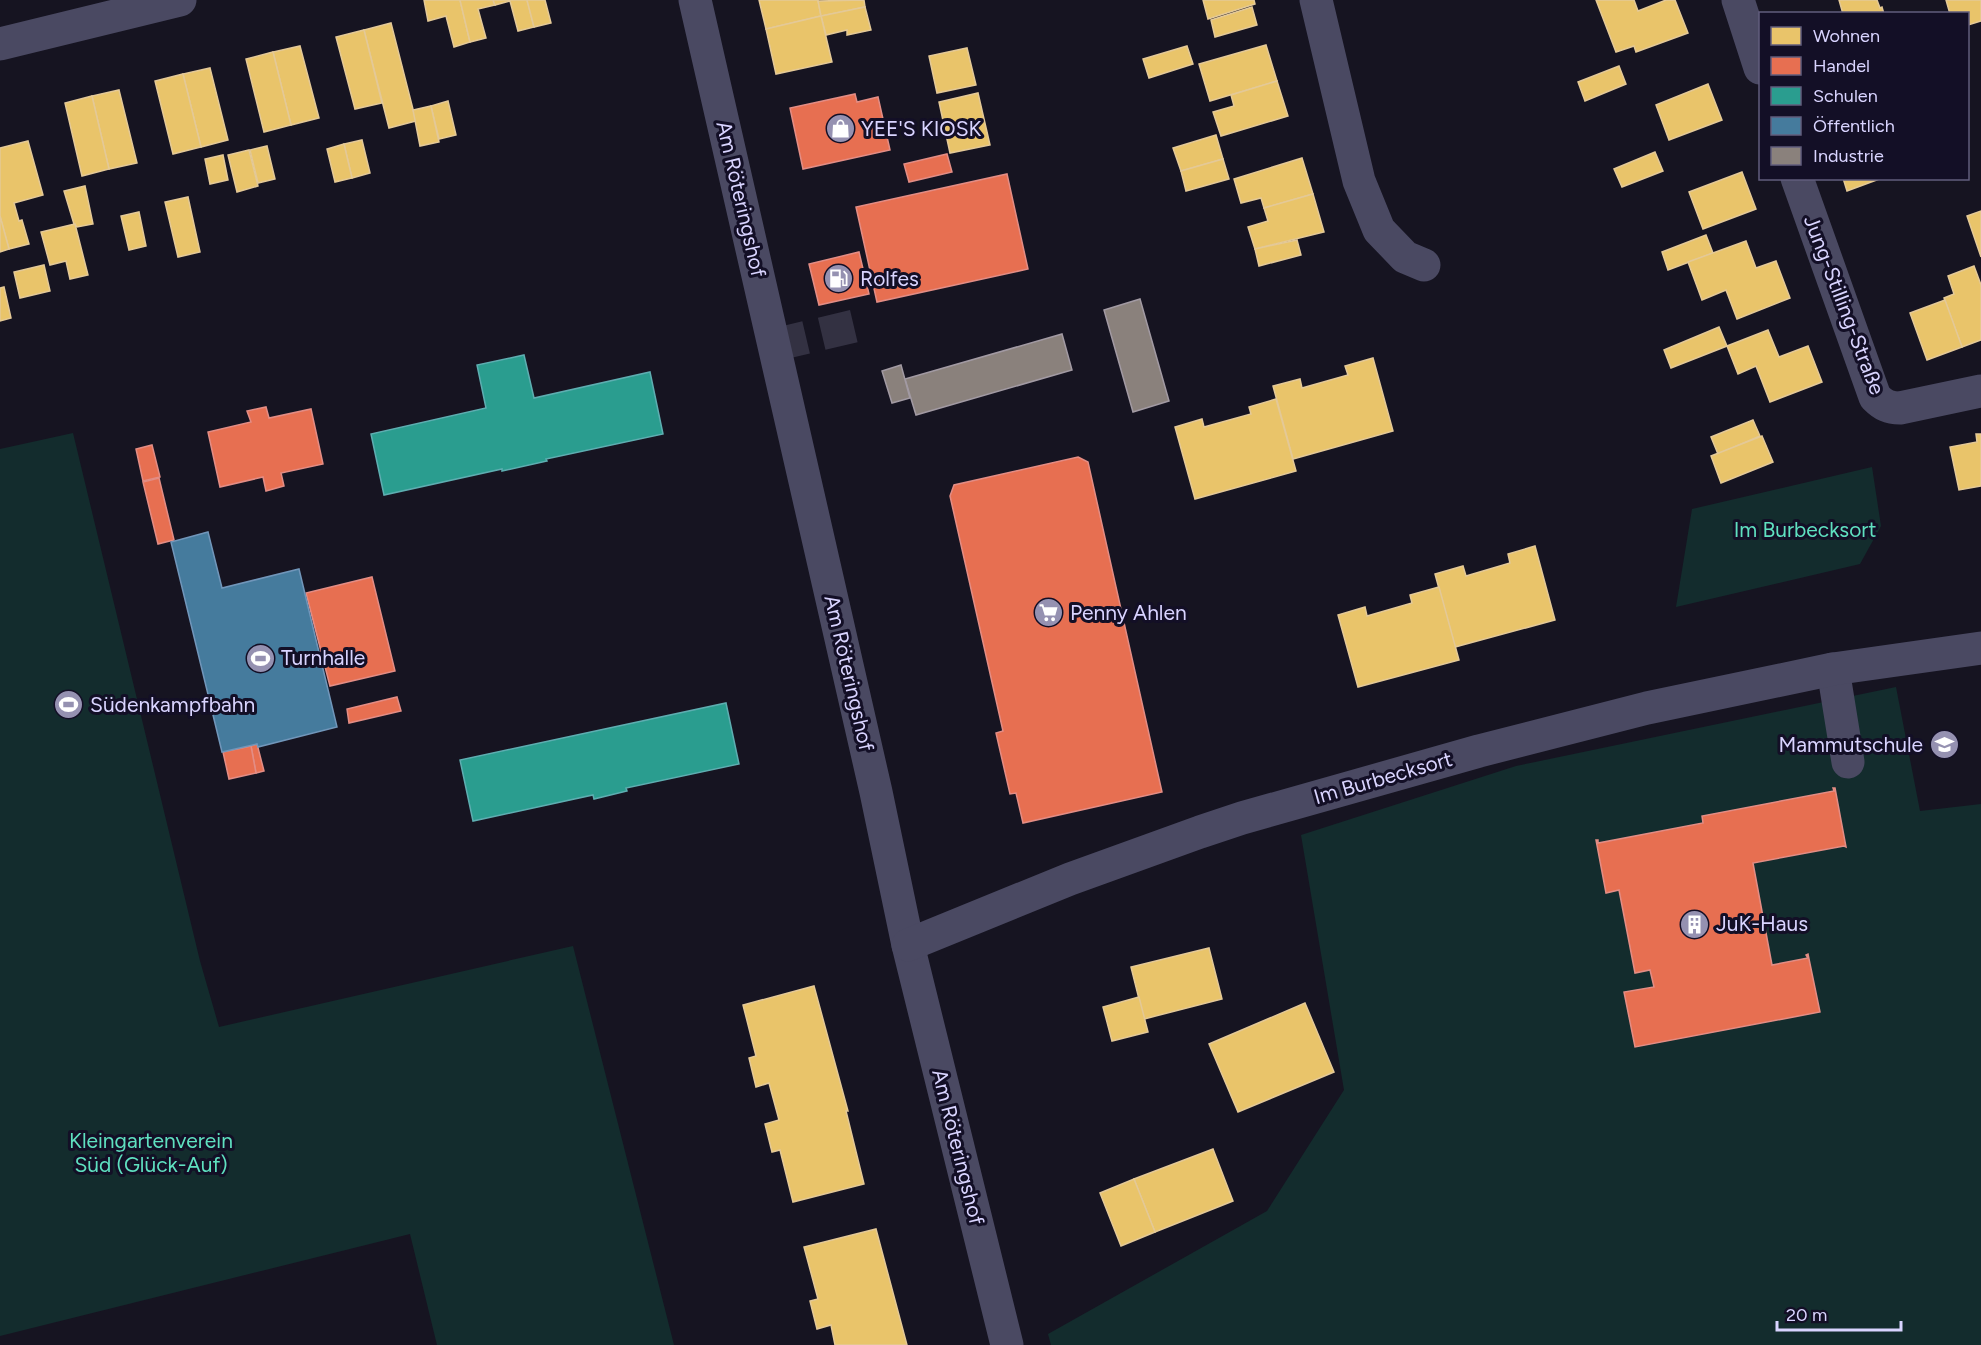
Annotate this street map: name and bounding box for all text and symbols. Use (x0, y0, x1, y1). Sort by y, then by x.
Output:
legend (1759, 12, 1969, 180)
text: Wohnen (1813, 25, 1880, 47)
text: Handel (1813, 55, 1870, 77)
text: Schulen (1813, 85, 1878, 107)
shop icon: YEE'S KIOSK (824, 113, 856, 145)
text: Öffentlich (1813, 115, 1895, 137)
place label: YEE'S KIOSK (861, 116, 982, 141)
street label: Am Röteringshof (711, 118, 772, 280)
text: Industrie (1813, 145, 1884, 167)
street label: Jung-Stilling-Straße (1799, 212, 1890, 398)
fuel station icon: Rolfes (823, 263, 855, 295)
place label: Rolfes (860, 266, 919, 291)
park label: Im Burbecksort (1734, 517, 1876, 542)
street label: Am Röteringshof (819, 592, 880, 754)
supermarket icon: Penny Ahlen (1033, 597, 1065, 629)
place label: Penny Ahlen (1070, 600, 1187, 625)
sports icon: Turnhalle (244, 642, 276, 674)
place label: Turnhalle (281, 645, 365, 670)
sports icon: Südenkampfbahn (53, 689, 85, 721)
place label: Südenkampfbahn (90, 692, 255, 717)
school or university icon: Mammutschule (1928, 729, 1960, 761)
place label: Mammutschule (1778, 732, 1923, 757)
street label: Im Burbecksort (1311, 746, 1455, 809)
building icon: JuK-Haus (1679, 908, 1711, 940)
place label: JuK-Haus (1716, 911, 1808, 936)
street label: Am Röteringshof (927, 1067, 990, 1227)
park label: Kleingartenverein Süd (Glück-Auf) (69, 1128, 233, 1177)
scale bar (1777, 1294, 1902, 1332)
text: 20 m (1786, 1304, 1827, 1326)

